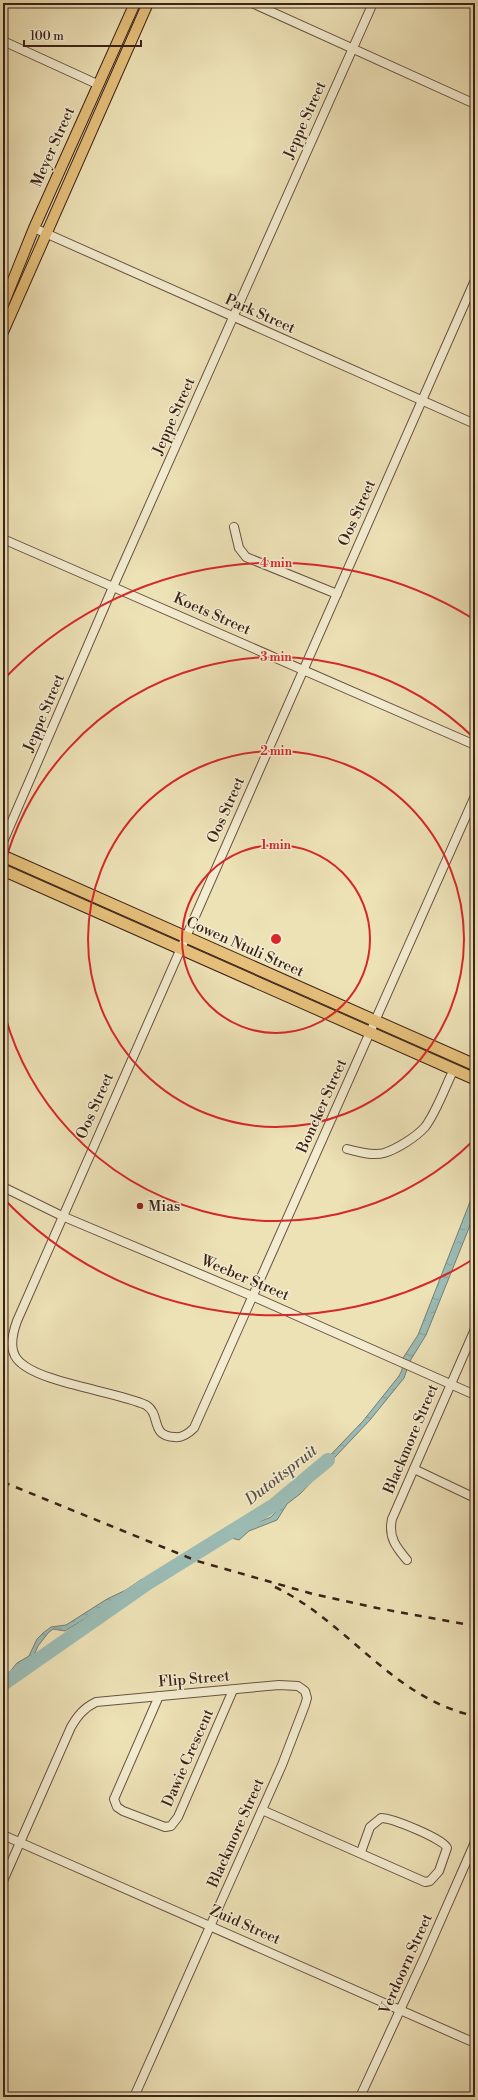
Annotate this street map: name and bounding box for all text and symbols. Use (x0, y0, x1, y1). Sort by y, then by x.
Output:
scale bar (24, 22, 141, 48)
text: 100 m (30, 29, 64, 44)
street label: Jeppe Street (279, 78, 331, 163)
street label: Meyer Street (27, 103, 79, 190)
street label: Park Street (222, 290, 299, 338)
street label: Jeppe Street (148, 374, 200, 459)
street label: Oos Street (334, 476, 380, 549)
text: 4 min (260, 556, 293, 571)
street label: Koets Street (170, 589, 254, 640)
text: 3 min (260, 650, 292, 665)
street label: Jeppe Street (19, 671, 69, 756)
text: 2 min (260, 744, 292, 759)
street label: Oos Street (203, 773, 249, 846)
text: 1 min (261, 838, 292, 853)
street label: Cowen Ntuli Street (183, 913, 307, 982)
centre of rings (269, 932, 283, 946)
street label: Boncker Street (292, 1055, 352, 1157)
street label: Oos Street (72, 1069, 118, 1142)
place label: Mias (148, 1197, 180, 1216)
marker: Mias (135, 1201, 145, 1211)
street label: Weeber Street (197, 1250, 293, 1305)
street label: Blackmore Street (379, 1381, 443, 1498)
water label: Dutoitspruit (240, 1440, 322, 1510)
street label: Flip Street (157, 1666, 231, 1692)
street label: Dawie Crescent (158, 1705, 218, 1810)
street label: Blackmore Street (203, 1775, 269, 1891)
street label: Zuid Street (207, 1901, 284, 1949)
street label: Verdoorn Street (375, 1910, 437, 2018)

